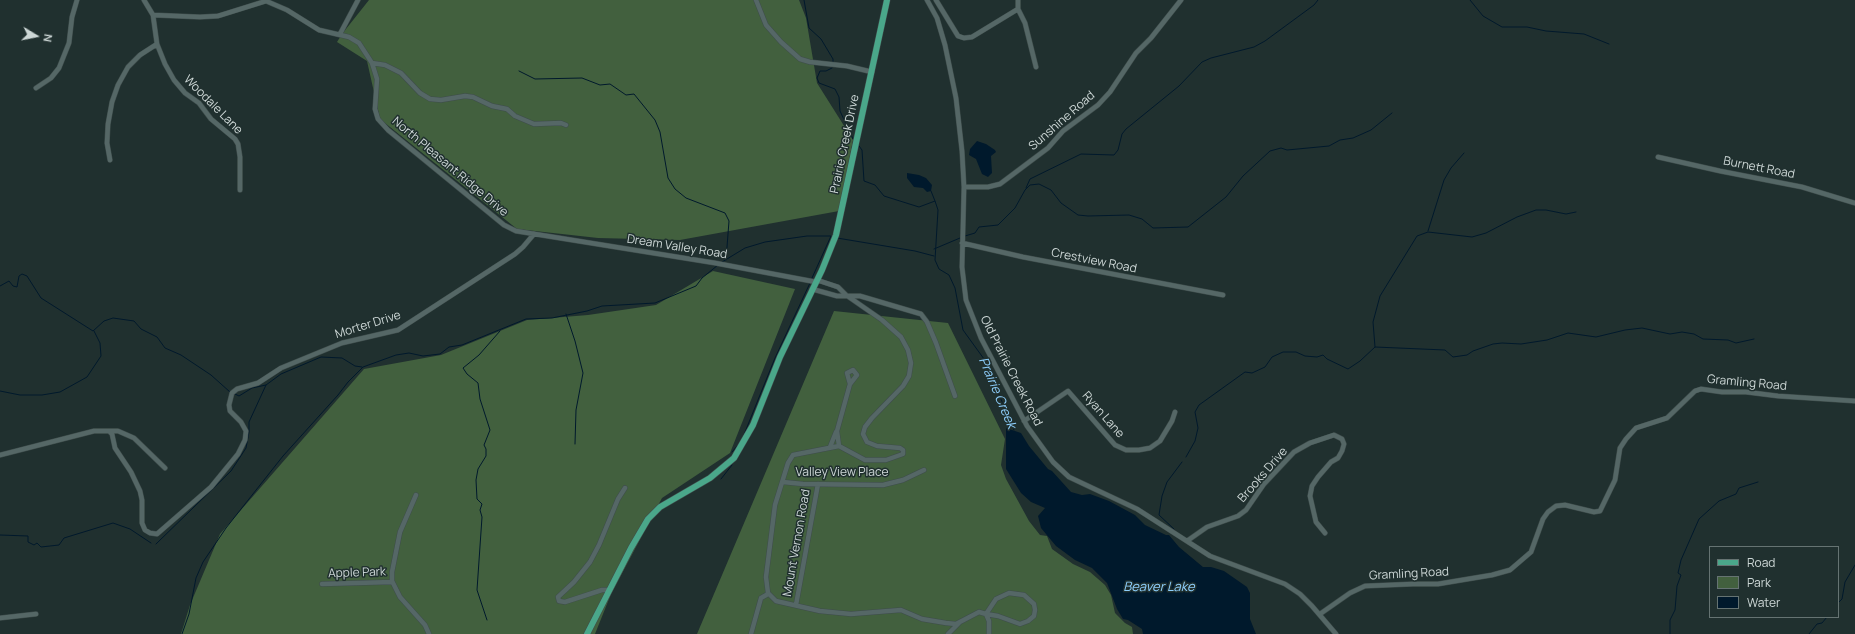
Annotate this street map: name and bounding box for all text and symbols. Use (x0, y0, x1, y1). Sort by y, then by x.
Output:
north arrow (16, 16, 56, 56)
text: N (40, 33, 56, 43)
street label: Woodale Lane (180, 72, 246, 138)
street label: Sunshine Road (1026, 88, 1098, 154)
street label: Prairie Creek Drive (828, 93, 862, 195)
street label: North Pleasant Ridge Drive (389, 114, 511, 220)
street label: Burnett Road (1722, 154, 1796, 182)
street label: Dream Valley Road (626, 232, 728, 262)
street label: Crestview Road (1050, 246, 1138, 276)
street label: Morter Drive (333, 308, 403, 342)
street label: Old Prairie Creek Road (977, 313, 1045, 429)
water label: Prairie Creek (975, 355, 1019, 431)
street label: Gramling Road (1706, 372, 1788, 394)
street label: Ryan Lane (1079, 389, 1127, 441)
street label: Brooks Drive (1235, 444, 1291, 506)
street label: Valley View Place (796, 466, 888, 480)
street label: Mount Vernon Road (780, 488, 814, 598)
legend (1709, 546, 1839, 618)
text: Road (1747, 554, 1775, 571)
street label: Apple Park (328, 565, 386, 581)
street label: Gramling Road (1369, 565, 1449, 583)
text: Park (1747, 574, 1771, 591)
water label: Beaver Lake (1123, 579, 1195, 595)
text: Water (1747, 594, 1780, 611)

